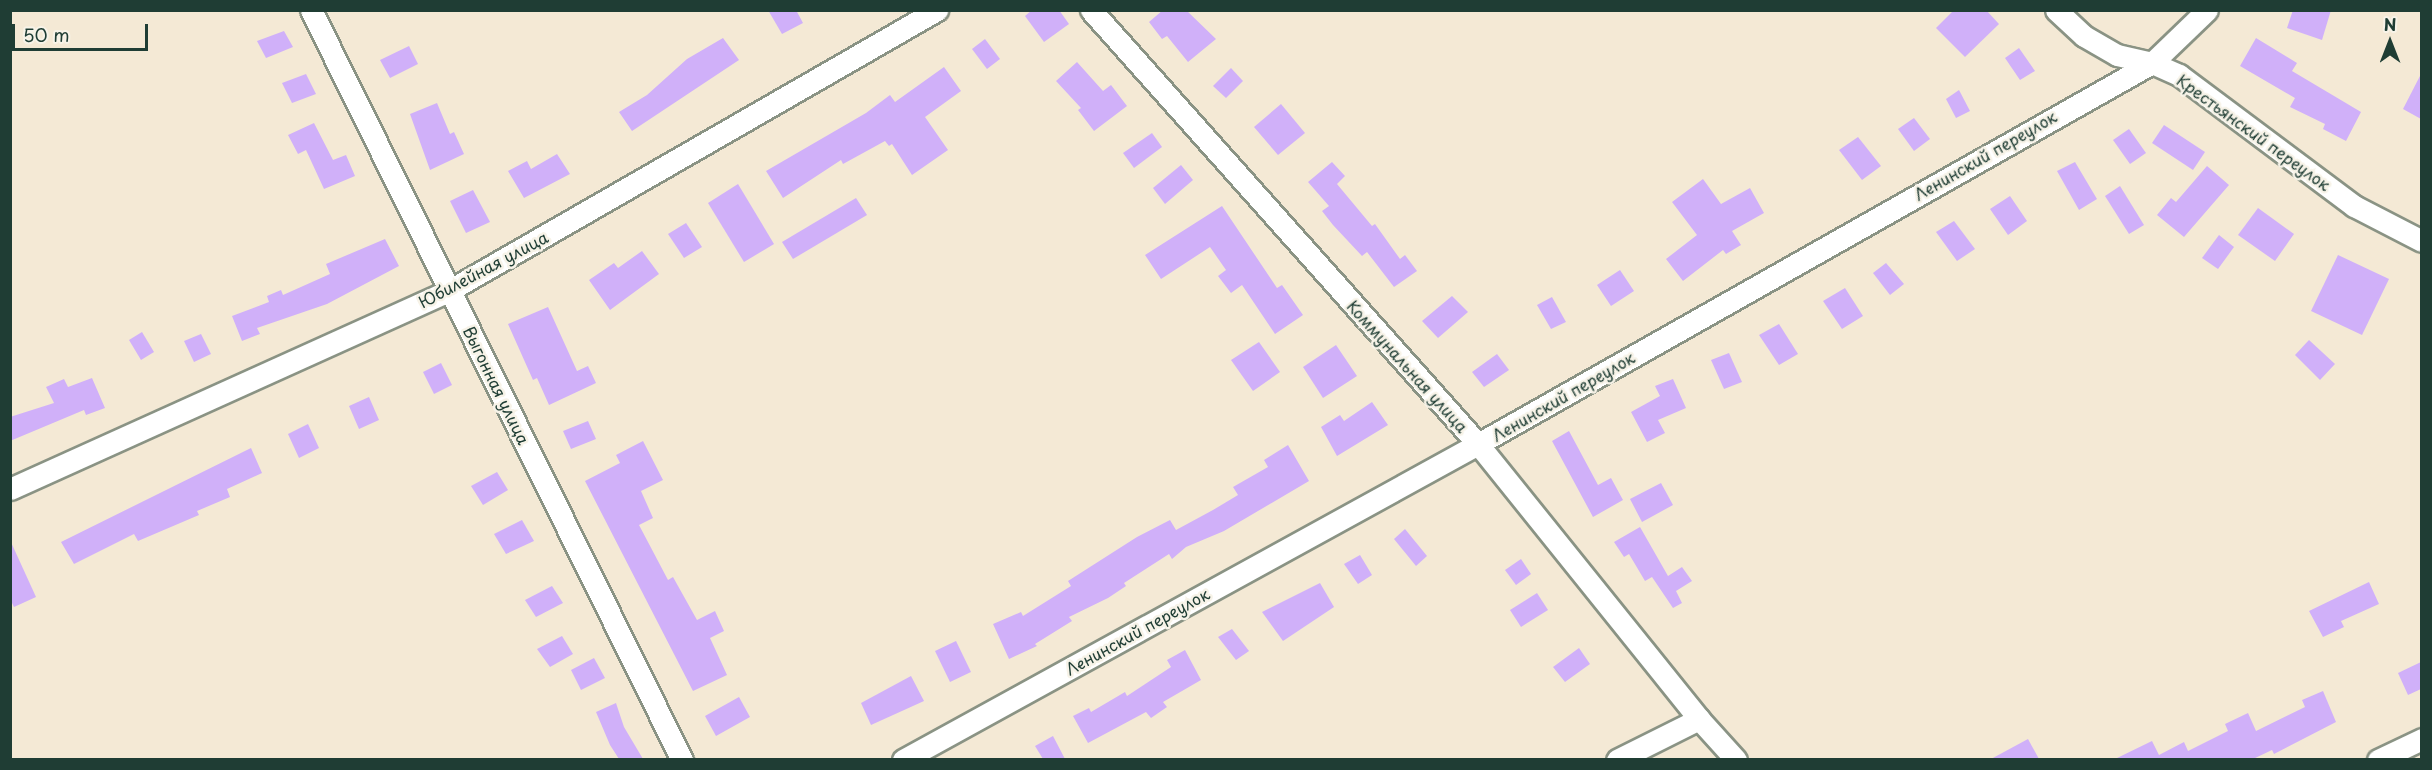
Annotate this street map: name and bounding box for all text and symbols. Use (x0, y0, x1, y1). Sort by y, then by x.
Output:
scale bar (15, 12, 152, 50)
north arrow (2360, 12, 2420, 72)
text: N (2384, 12, 2396, 36)
text: 50 m (23, 21, 70, 48)
street label: Крестьянский переулок (2174, 70, 2334, 194)
street label: Ленинский переулок (1910, 106, 2060, 204)
street label: Юбилейная улица (415, 227, 551, 311)
street label: Коммунальная улица (1343, 296, 1473, 436)
street label: Выгонная улица (460, 322, 534, 448)
street label: Ленинский переулок (1488, 347, 1638, 445)
street label: Ленинский переулок (1062, 583, 1212, 679)

